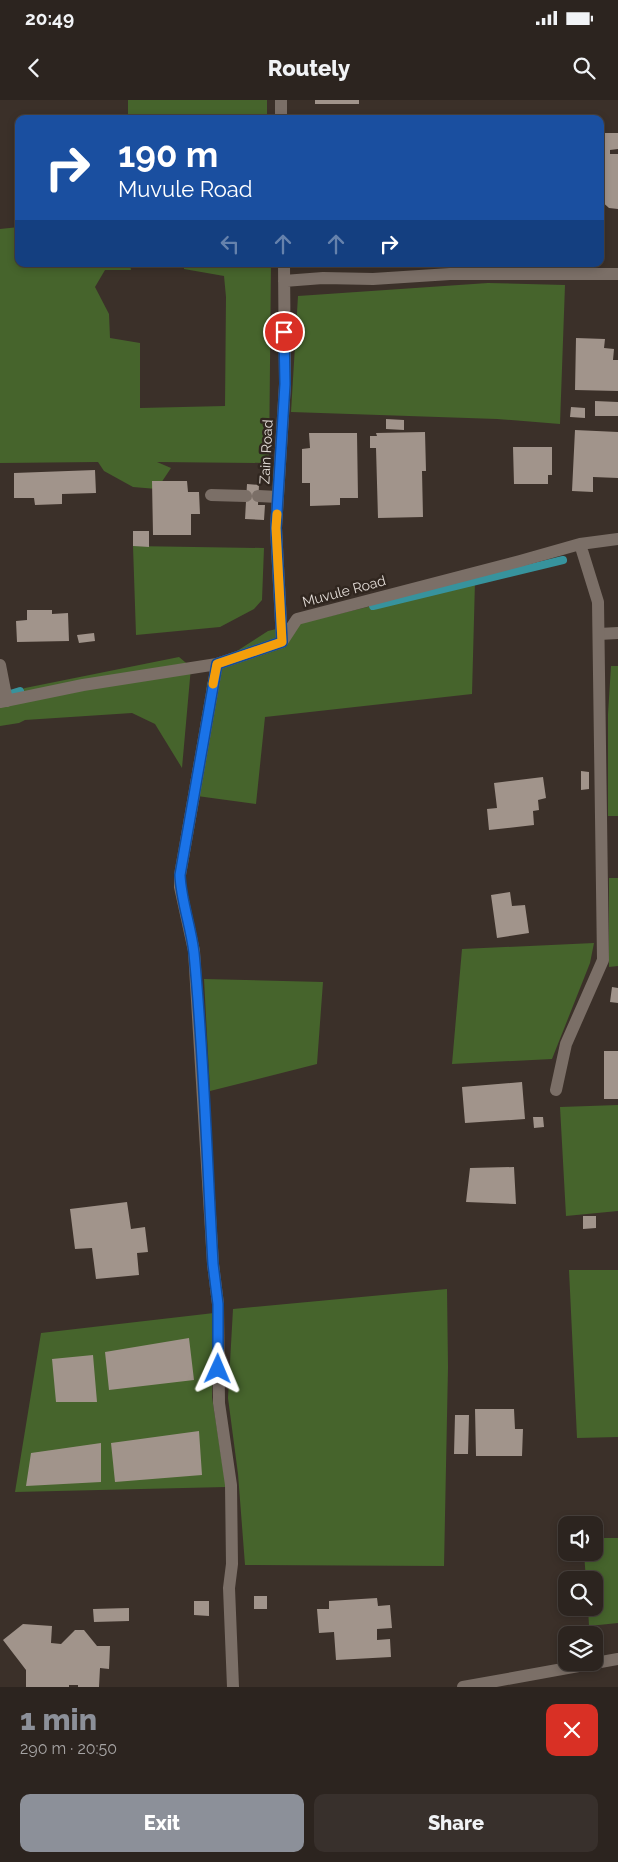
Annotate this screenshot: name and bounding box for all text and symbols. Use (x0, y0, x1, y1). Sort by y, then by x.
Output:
text: 20:49 (25, 7, 74, 29)
icon: back (20, 54, 48, 82)
icon: search (570, 54, 598, 82)
text: Routely (268, 55, 350, 81)
text: 190 m (118, 134, 218, 175)
icon: right (35, 135, 100, 200)
text: Muvule Road (118, 176, 252, 202)
icon: left (216, 230, 244, 258)
icon: ahead (269, 230, 297, 258)
icon: ahead (322, 230, 350, 258)
icon: right (375, 230, 403, 258)
pin (263, 311, 305, 353)
icon: arrive (270, 318, 298, 346)
street label: Zain Road (256, 419, 276, 485)
street label: Muvule Road (301, 572, 387, 610)
position arrow (191, 1342, 243, 1394)
map controls (558, 1516, 603, 1671)
button: sound (558, 1516, 603, 1561)
button: search (558, 1571, 603, 1616)
button: layers (558, 1626, 603, 1671)
text: 1 min (20, 1702, 97, 1737)
button: close (546, 1704, 598, 1756)
text: 290 m · 20:50 (20, 1739, 117, 1758)
button: Exit (20, 1794, 304, 1852)
button: Share (314, 1794, 598, 1852)

